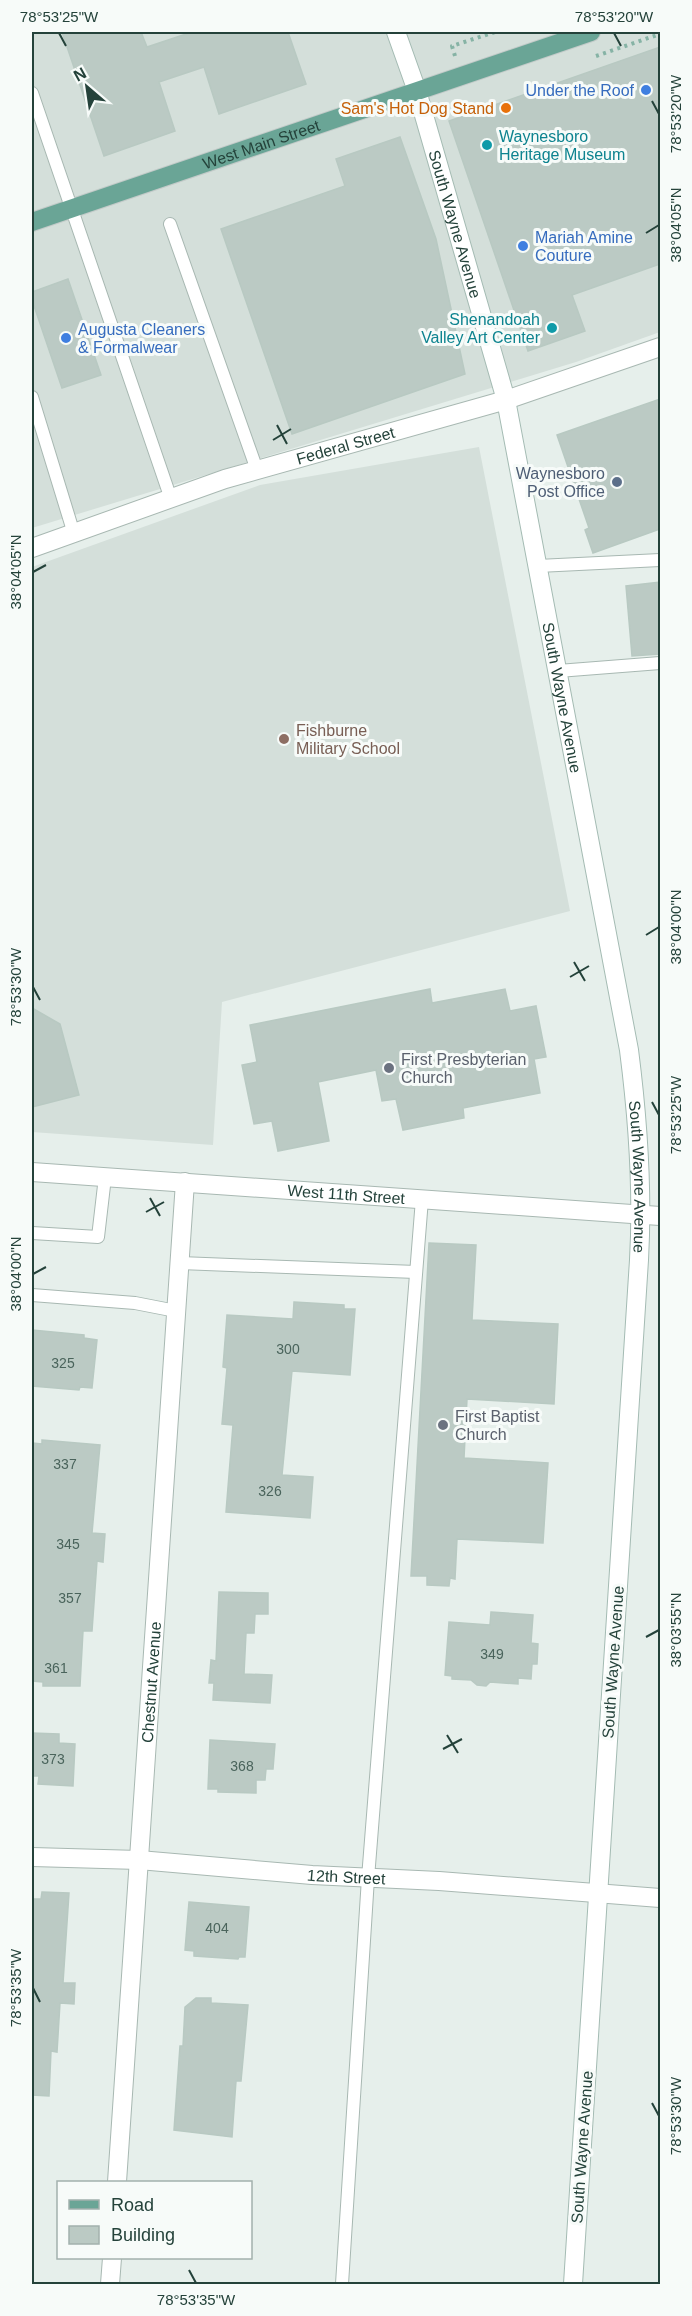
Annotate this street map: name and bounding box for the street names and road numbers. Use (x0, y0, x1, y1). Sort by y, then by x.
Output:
street label: West Main Street (200, 116, 322, 172)
street label: South Wayne Avenue (426, 148, 485, 300)
street label: Federal Street (294, 423, 397, 467)
street label: South Wayne Avenue (540, 621, 585, 774)
street label: South Wayne Avenue (626, 1100, 649, 1254)
street label: West 11th Street (287, 1181, 406, 1207)
street label: South Wayne Avenue (599, 1585, 627, 1739)
street label: Chestnut Avenue (138, 1621, 164, 1743)
street label: 12th Street (306, 1866, 386, 1887)
street label: South Wayne Avenue (568, 2070, 596, 2224)

